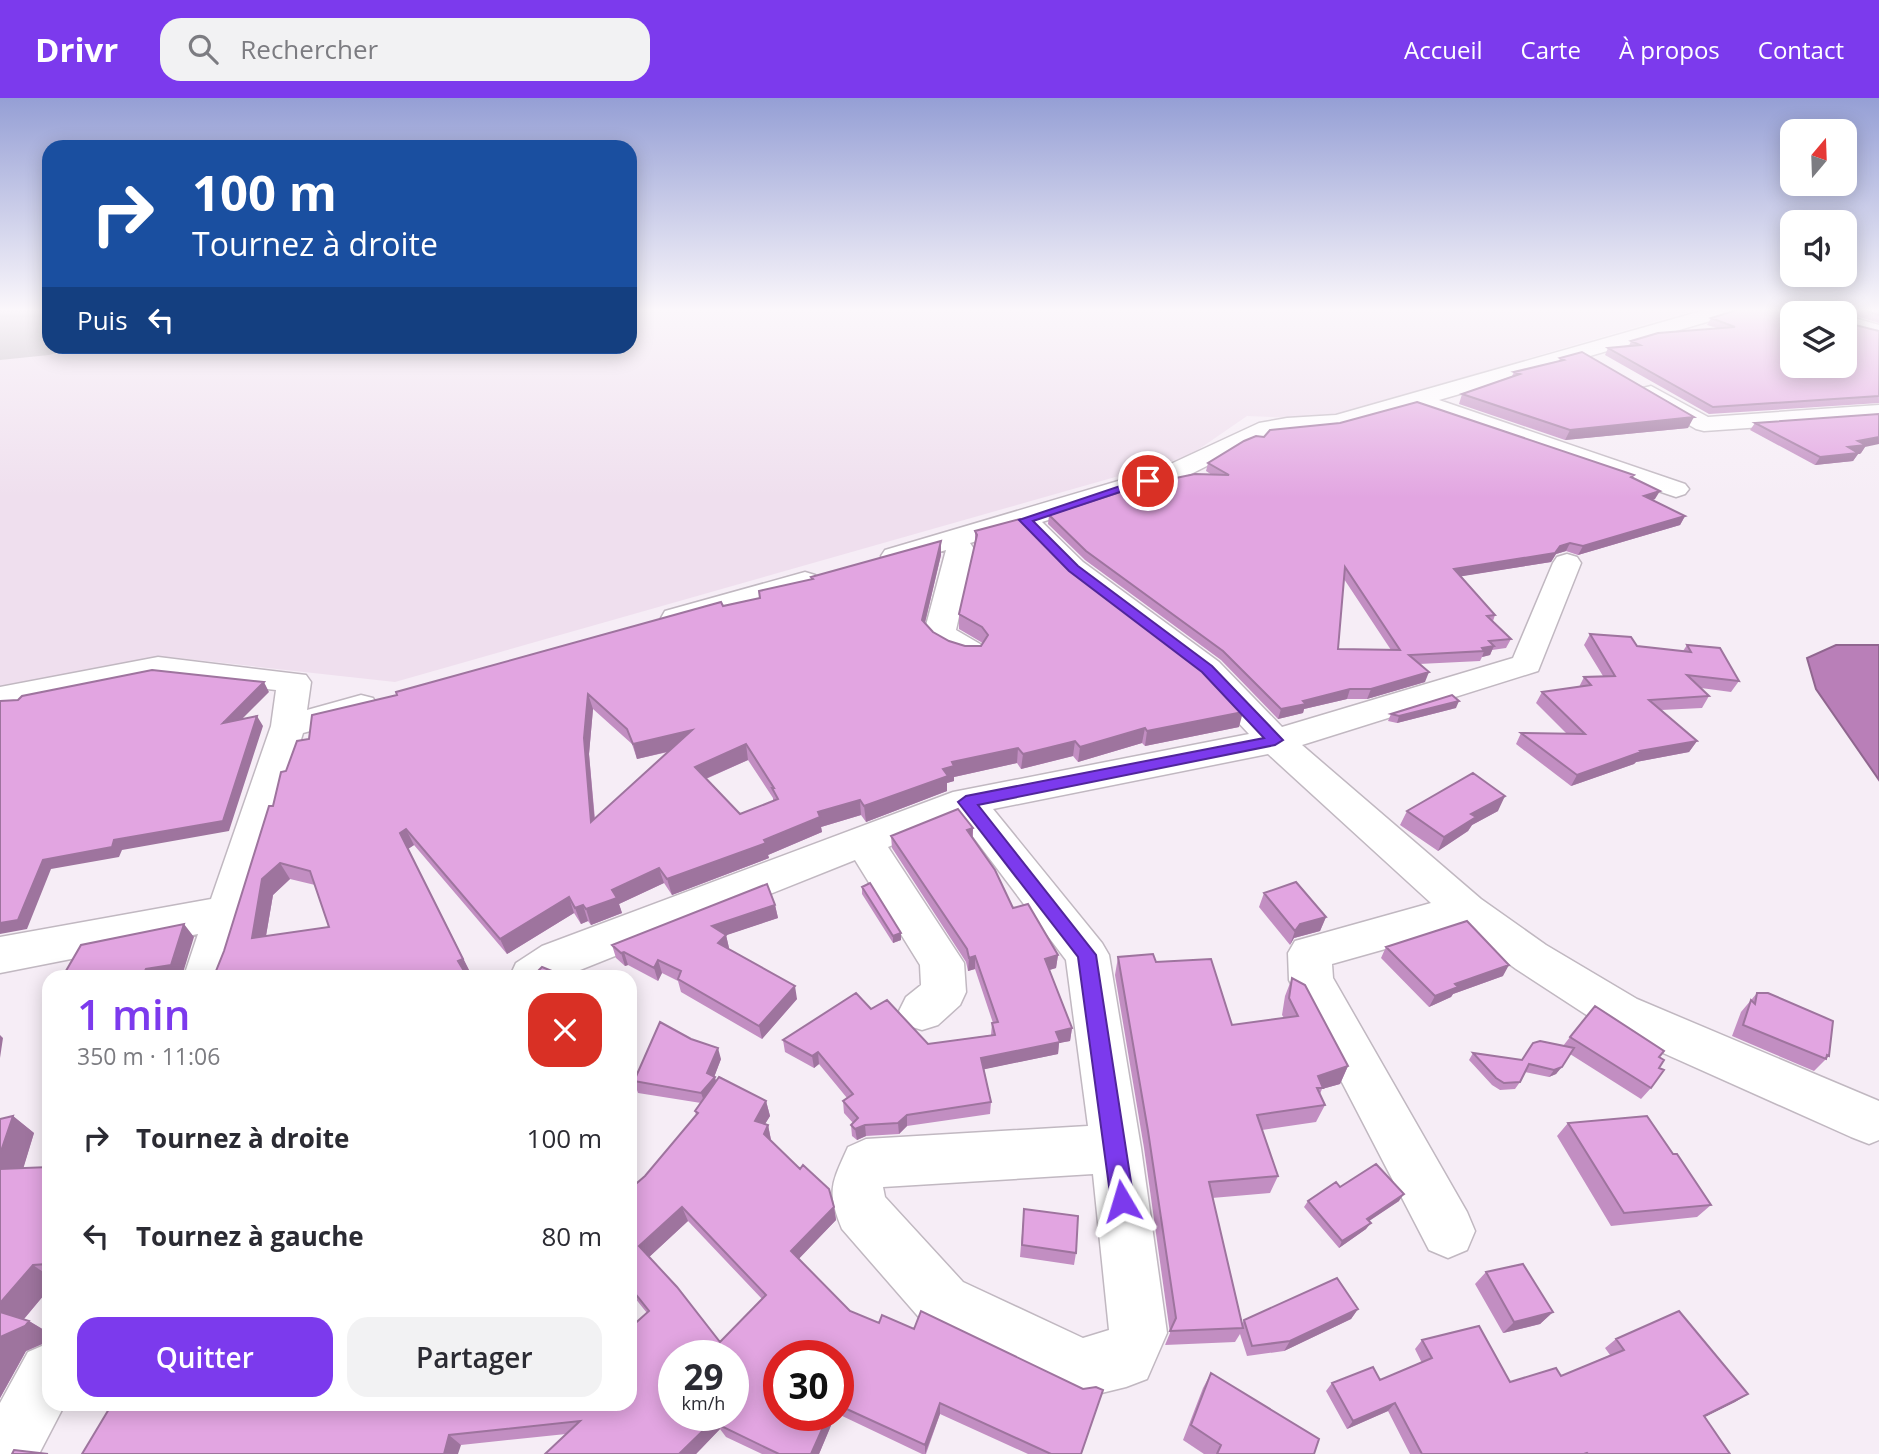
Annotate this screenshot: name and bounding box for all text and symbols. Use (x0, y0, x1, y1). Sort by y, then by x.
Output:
search box (160, 18, 650, 81)
text: Drivr (35, 27, 118, 72)
icon: search (184, 30, 222, 68)
text: Rechercher (240, 31, 378, 67)
text: Accueil (1404, 33, 1483, 66)
text: Carte (1521, 33, 1581, 66)
text: À propos (1619, 33, 1720, 66)
text: Contact (1758, 33, 1844, 66)
north arrow (1780, 119, 1857, 196)
map controls (1780, 119, 1857, 378)
text: 100 m (192, 159, 337, 225)
icon: right (77, 168, 168, 259)
button: sound (1780, 210, 1857, 287)
text: Tournez à droite (192, 222, 438, 265)
icon: left (142, 301, 180, 339)
button: layers (1780, 301, 1857, 378)
text: Puis (77, 302, 128, 338)
pin (1118, 451, 1178, 511)
icon: arrive (1129, 462, 1167, 500)
text: 1 min (77, 985, 190, 1042)
button: close (528, 993, 602, 1067)
text: 350 m · 11:06 (77, 1040, 220, 1072)
icon: right (77, 1119, 115, 1157)
text: Tournez à droite (136, 1120, 349, 1156)
text: 100 m (527, 1120, 602, 1156)
position arrow (1085, 1164, 1159, 1238)
icon: left (77, 1217, 115, 1255)
text: Tournez à gauche (136, 1218, 364, 1254)
text: 80 m (541, 1218, 602, 1254)
button: Quitter (77, 1317, 333, 1397)
button: Partager (347, 1317, 602, 1397)
speed limit sign: 30 (763, 1340, 854, 1431)
text: 29 (683, 1353, 724, 1400)
text: km/h (682, 1391, 725, 1415)

